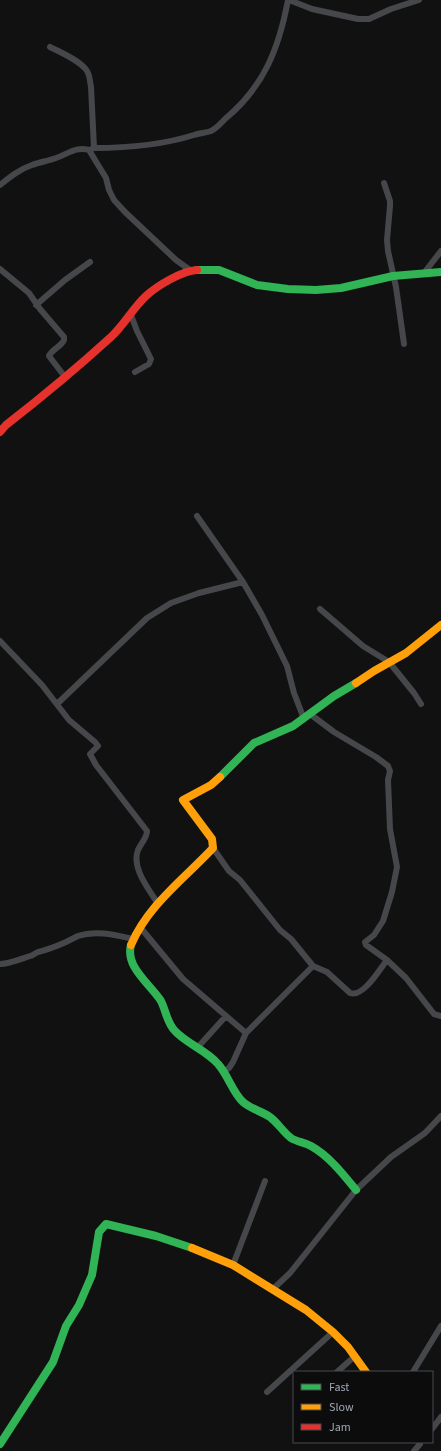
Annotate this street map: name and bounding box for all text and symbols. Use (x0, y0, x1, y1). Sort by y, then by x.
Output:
legend (293, 1371, 433, 1443)
text: Fast (329, 1379, 349, 1396)
text: Slow (329, 1399, 354, 1416)
text: Jam (329, 1419, 351, 1436)

